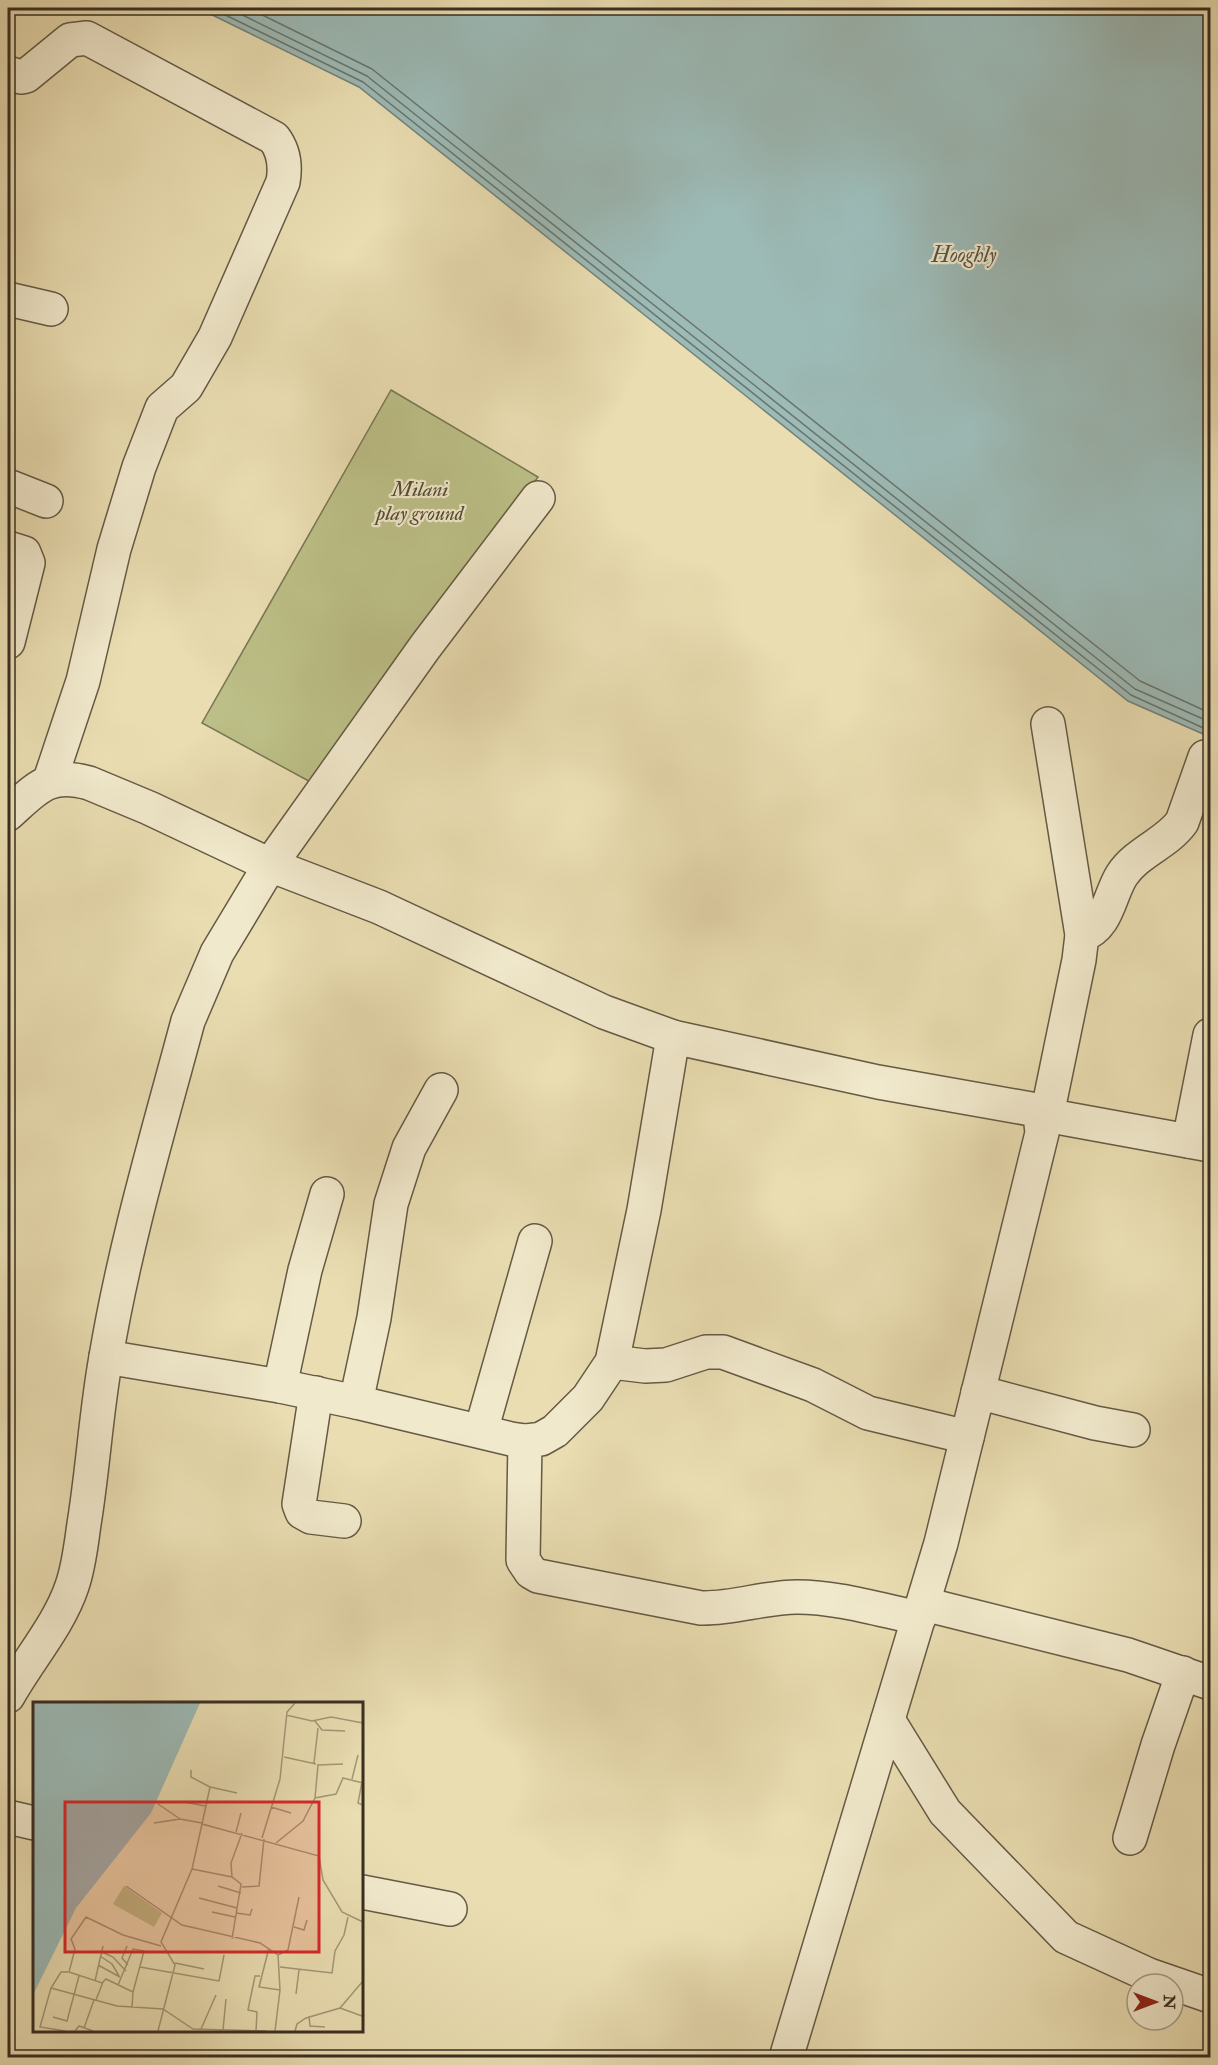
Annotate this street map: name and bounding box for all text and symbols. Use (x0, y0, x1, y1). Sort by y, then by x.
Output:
water label: Hooghly (931, 241, 997, 269)
park label: Milani play ground (373, 476, 465, 527)
inset map (33, 1702, 363, 2032)
north arrow (1125, 1972, 1185, 2032)
text: N (1159, 1994, 1179, 2010)

